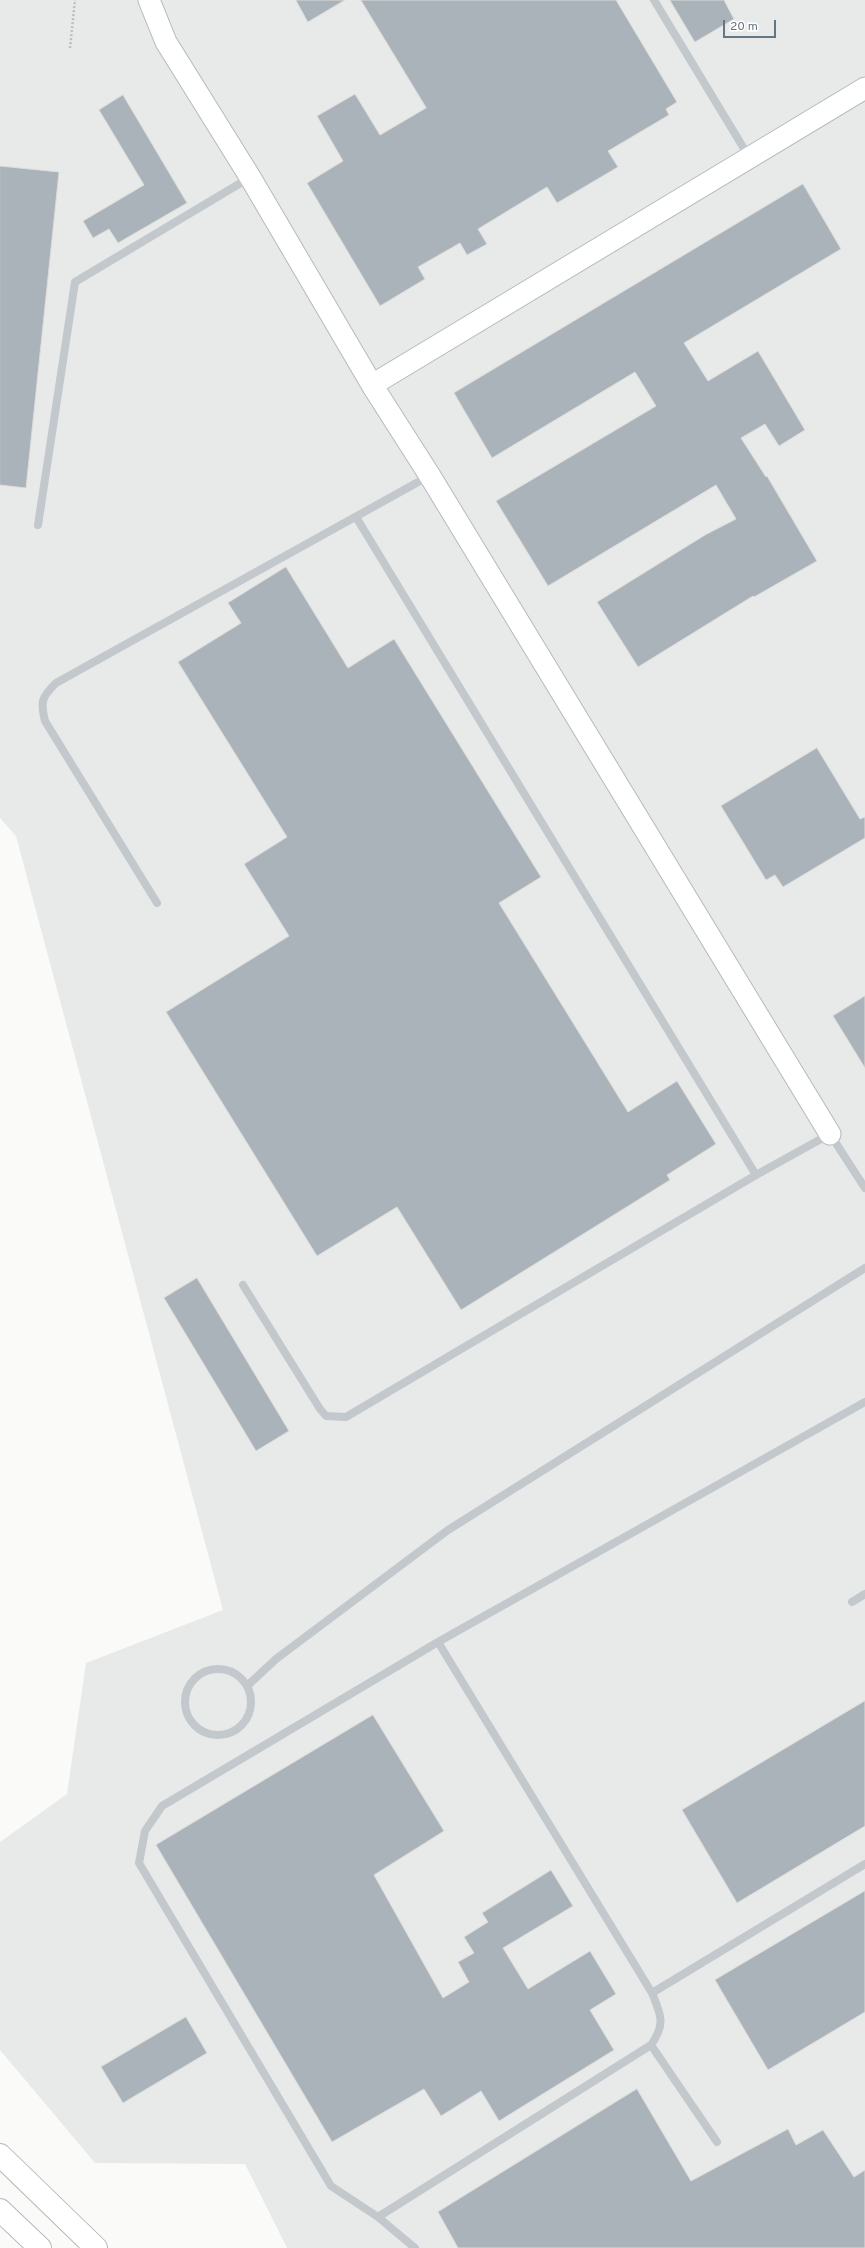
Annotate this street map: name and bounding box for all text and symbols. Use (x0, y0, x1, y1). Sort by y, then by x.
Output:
scale bar (725, 12, 778, 38)
text: 20 m (730, 19, 758, 35)

